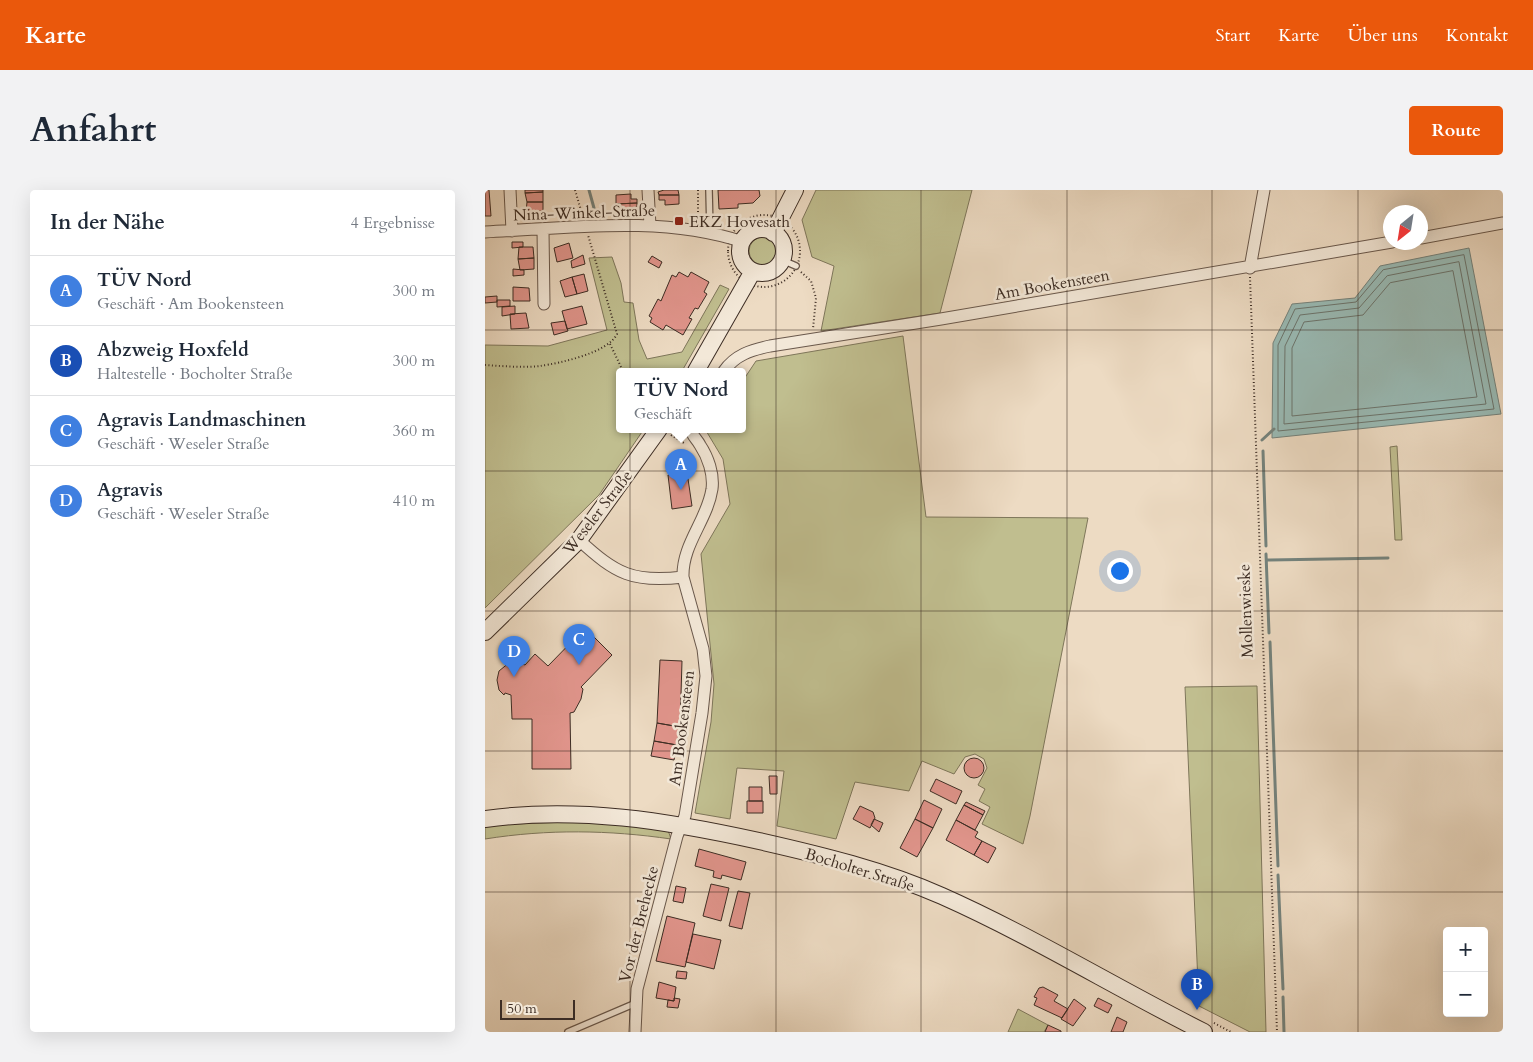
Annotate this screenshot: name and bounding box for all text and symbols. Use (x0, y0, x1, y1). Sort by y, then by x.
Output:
text: Karte (25, 19, 86, 52)
text: Start (1215, 23, 1250, 48)
text: Karte (1278, 23, 1320, 48)
text: Über uns (1348, 23, 1418, 48)
text: Kontakt (1446, 23, 1508, 48)
text: Anfahrt (30, 106, 156, 154)
button: Route (1409, 106, 1503, 155)
street label: Nina-Winkel-Straße (513, 200, 655, 226)
north arrow (1383, 205, 1428, 250)
text: In der Nähe (50, 208, 165, 237)
place label: EKZ Hovesath (689, 211, 790, 233)
text: 4 Ergebnisse (350, 212, 435, 234)
marker: EKZ Hovesath (673, 215, 685, 227)
street label: Am Bookensteen (993, 264, 1111, 306)
text: TÜV Nord (97, 267, 192, 293)
text: A (60, 280, 72, 302)
text: 300 m (393, 280, 435, 302)
text: Geschäft · Am Bookensteen (97, 293, 284, 315)
text: Abzweig Hoxfeld (97, 337, 249, 363)
text: B (60, 350, 72, 372)
text: 300 m (393, 350, 435, 372)
text: Haltestelle · Bocholter Straße (97, 363, 293, 385)
popup (616, 368, 746, 433)
text: TÜV Nord (634, 377, 728, 403)
text: Geschäft (634, 403, 692, 425)
text: Agravis Landmaschinen (97, 407, 306, 433)
text: C (60, 420, 72, 442)
text: 360 m (393, 420, 435, 442)
text: Geschäft · Weseler Straße (97, 433, 270, 455)
pin: A (665, 449, 697, 490)
street label: Weseler Straße (557, 466, 638, 560)
text: Agravis (97, 477, 163, 503)
text: D (59, 490, 73, 512)
text: 410 m (393, 490, 435, 512)
text: Geschäft · Weseler Straße (97, 503, 270, 525)
your location (1107, 558, 1133, 584)
street label: Mollenwieske (1233, 564, 1259, 658)
pin: C (563, 624, 595, 665)
pin: D (498, 636, 530, 677)
street label: Am Bookensteen (664, 669, 700, 787)
street label: Bocholter Straße (802, 843, 917, 897)
street label: Vor der Brehecke (614, 864, 664, 985)
map controls (1443, 927, 1488, 1017)
button: + (1443, 927, 1488, 972)
pin: B (1181, 969, 1213, 1010)
button: − (1443, 972, 1488, 1017)
scale bar (500, 997, 575, 1020)
text: 50 m (507, 999, 537, 1018)

